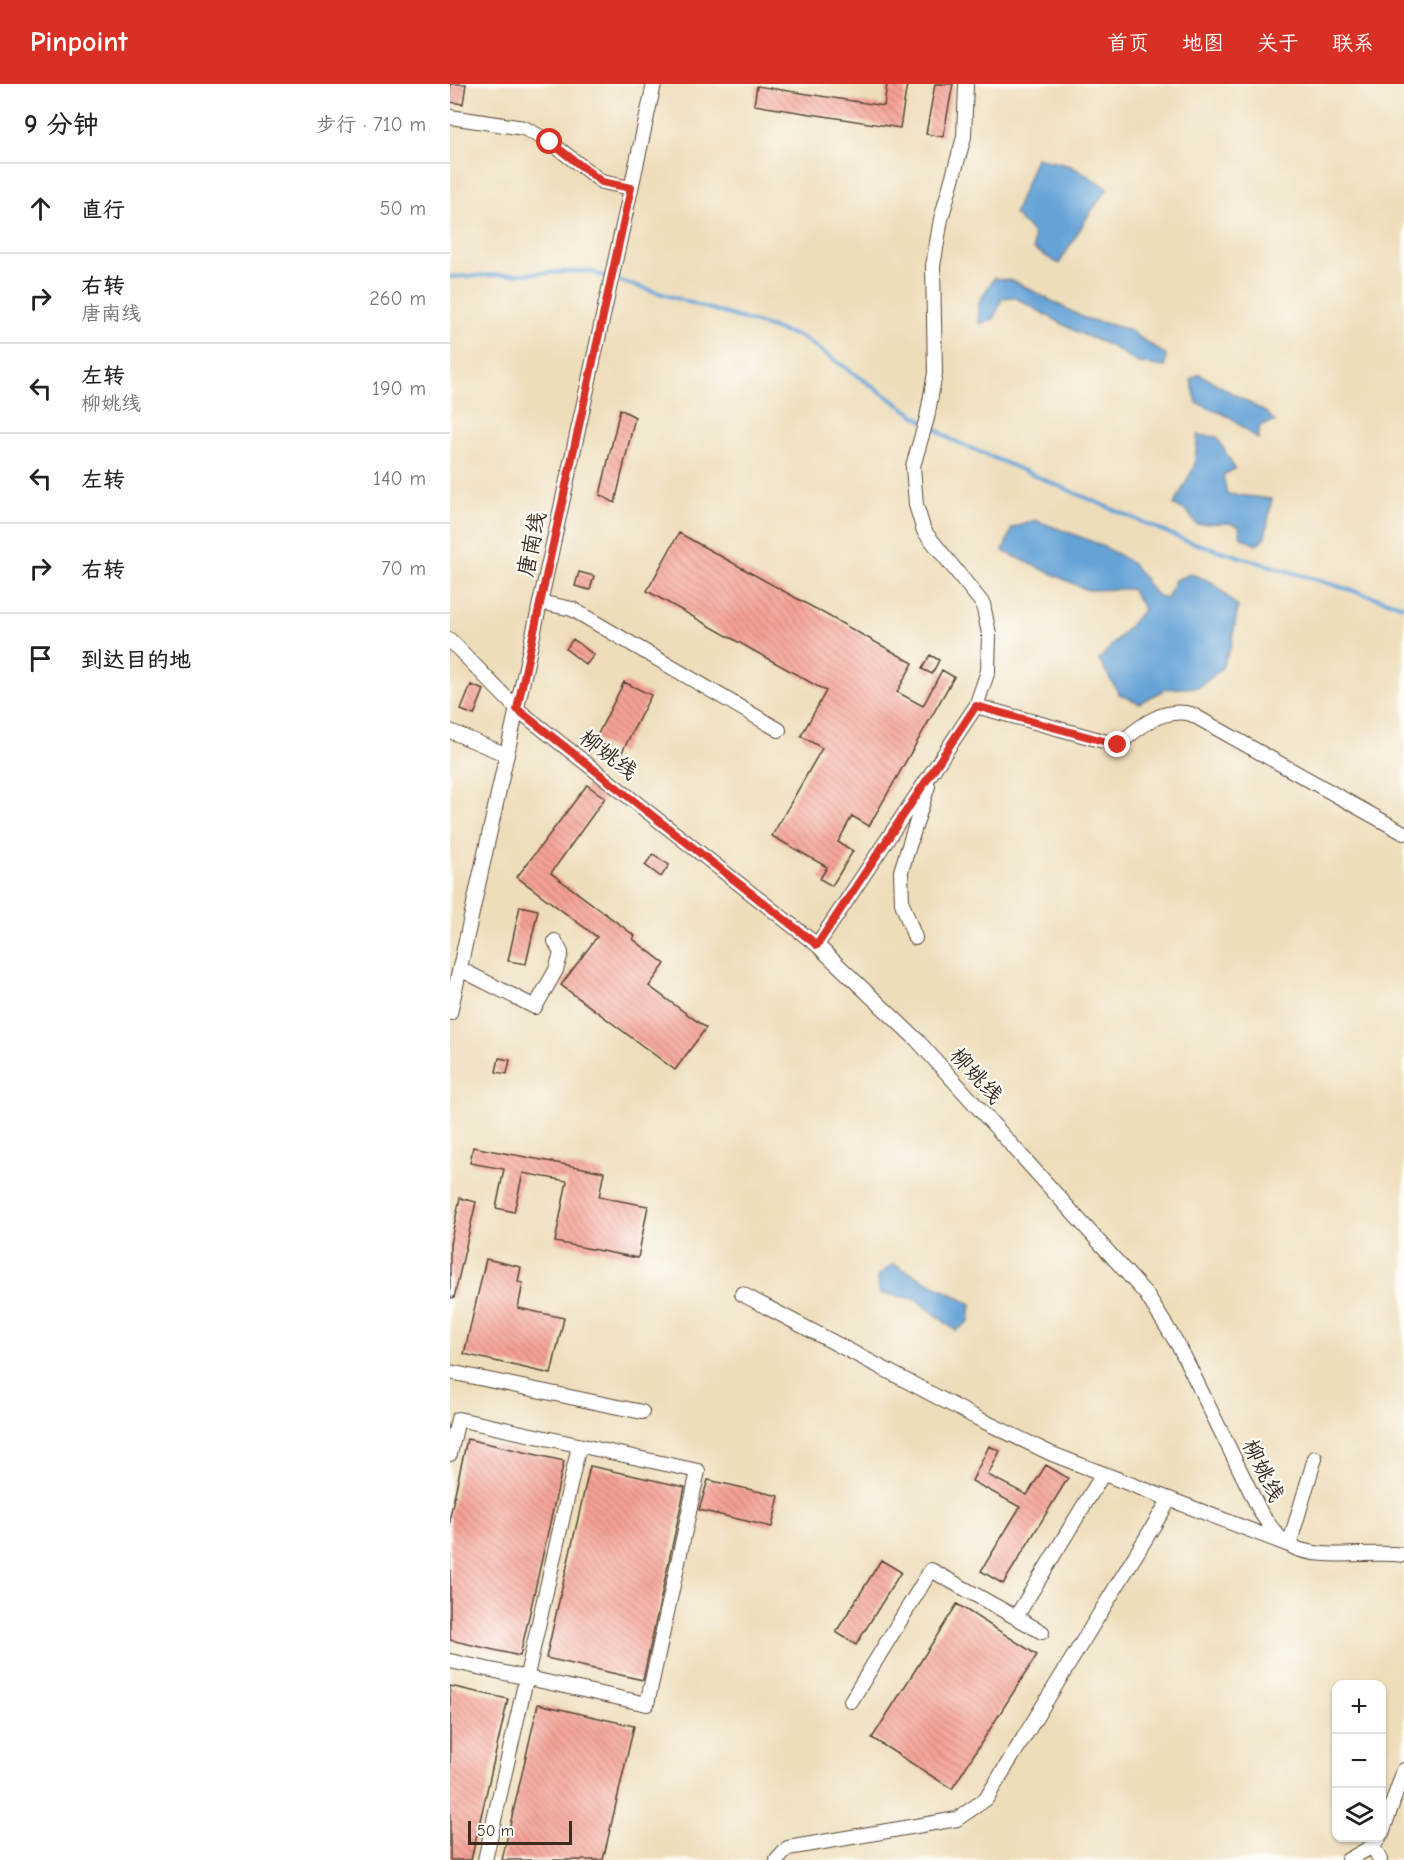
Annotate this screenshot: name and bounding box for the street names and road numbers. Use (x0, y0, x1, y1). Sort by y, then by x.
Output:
street label: 唐南线 (512, 509, 552, 579)
street label: 柳姚线 (574, 724, 642, 785)
street label: 柳姚线 (945, 1042, 1008, 1109)
street label: 柳姚线 (1237, 1435, 1289, 1506)

